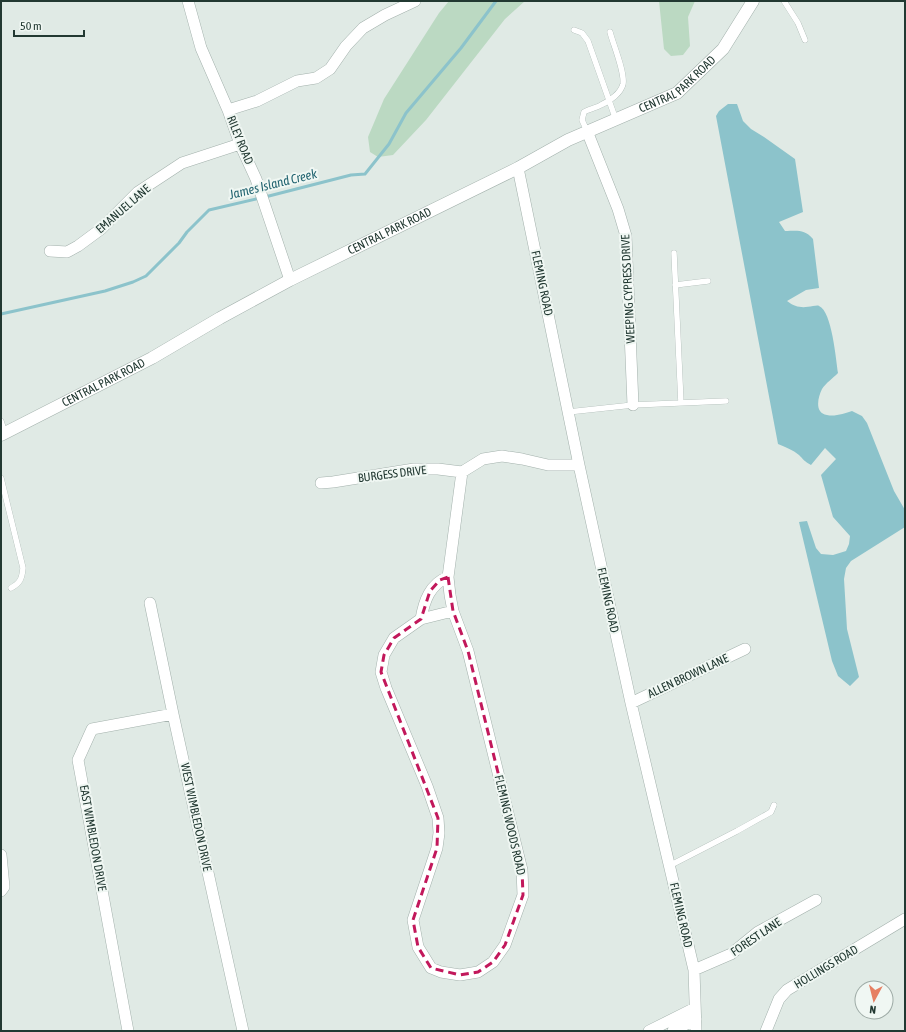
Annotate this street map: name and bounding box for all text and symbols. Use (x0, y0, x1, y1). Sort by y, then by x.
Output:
scale bar (14, 12, 84, 38)
text: 50 m (20, 19, 42, 33)
street label: CENTRAL PARK ROAD (637, 53, 719, 116)
street label: RILEY ROAD (224, 114, 256, 167)
water label: James Island Creek (227, 166, 319, 202)
street label: EMANUEL LANE (93, 182, 153, 236)
street label: CENTRAL PARK ROAD (345, 205, 434, 258)
street label: WEEPING CYPRESS DRIVE (618, 234, 638, 344)
street label: FLEMING ROAD (528, 249, 556, 317)
street label: CENTRAL PARK ROAD (60, 356, 148, 410)
street label: BURGESS DRIVE (357, 463, 427, 485)
street label: FLEMING ROAD (594, 566, 622, 634)
street label: ALLEN BROWN LANE (645, 651, 731, 701)
street label: WEST WIMBLEDON DRIVE (178, 762, 214, 872)
street label: FLEMING WOODS ROAD (492, 774, 528, 877)
street label: EAST WIMBLEDON DRIVE (77, 784, 109, 892)
street label: FLEMING ROAD (667, 881, 695, 949)
street label: FOREST LANE (728, 915, 784, 959)
street label: HOLLINGS ROAD (792, 942, 861, 992)
north arrow (854, 980, 894, 1020)
text: N (869, 1004, 877, 1016)

